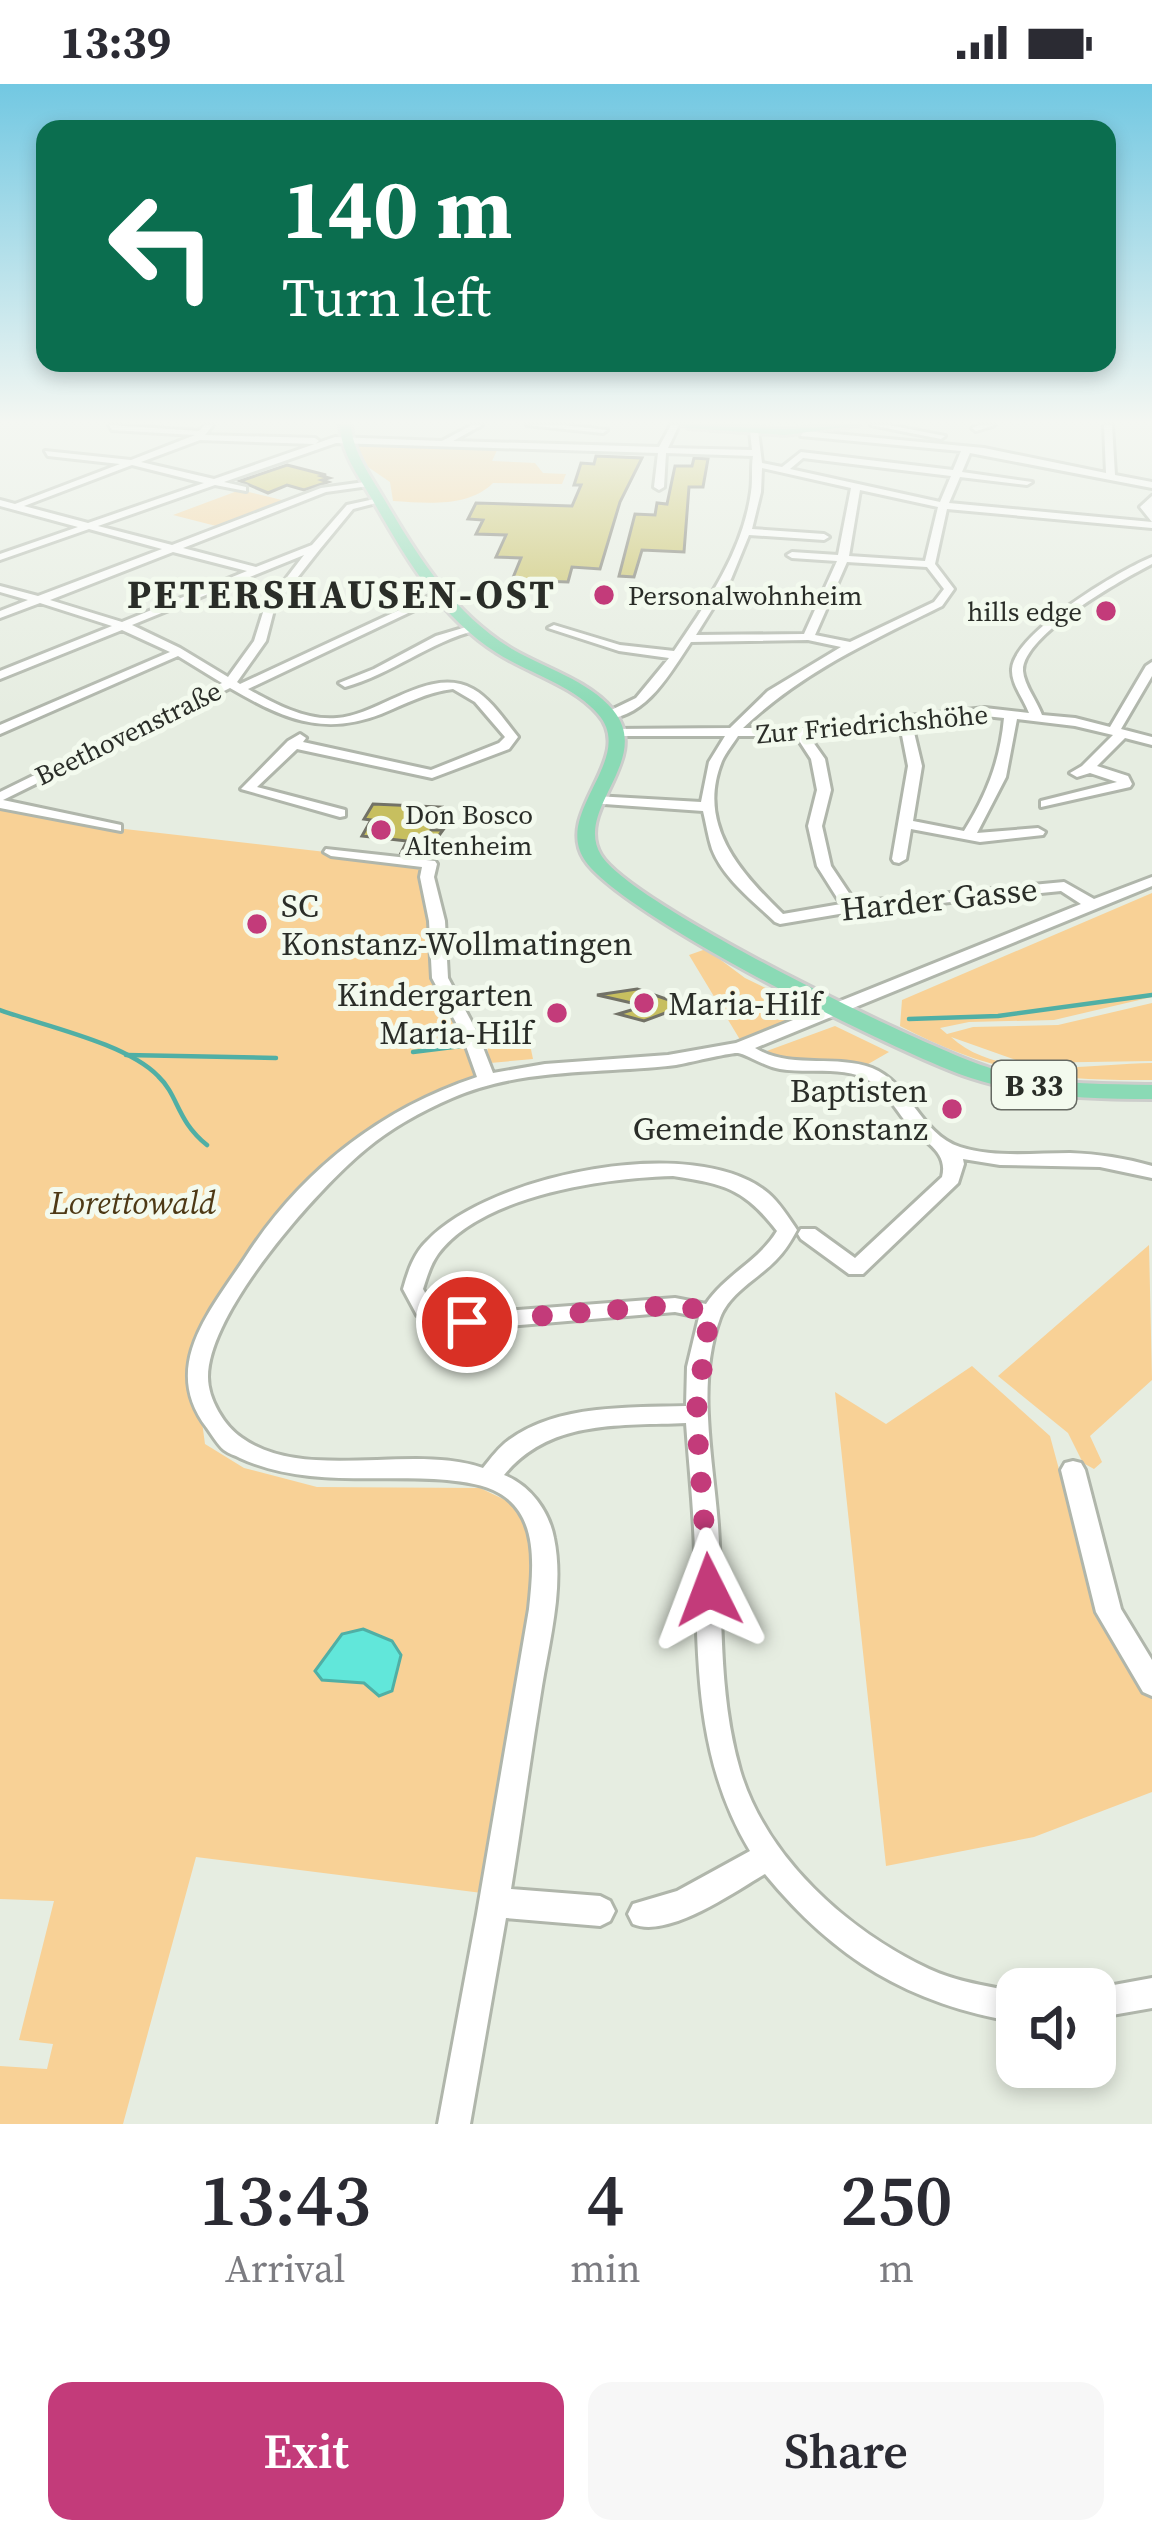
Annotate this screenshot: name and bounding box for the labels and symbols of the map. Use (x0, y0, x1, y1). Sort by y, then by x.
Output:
district label: PETERSHAUSEN-OST (127, 568, 557, 621)
place label: Personalwohnheim (628, 577, 862, 614)
marker: Personalwohnheim (591, 582, 617, 608)
place label: hills edge (967, 593, 1082, 630)
marker: hills edge (1093, 598, 1119, 624)
street label: Beethovenstraße (29, 672, 227, 794)
street label: Zur Friedrichshöhe (755, 695, 989, 753)
place label: Don Bosco Altenheim (405, 796, 533, 864)
marker: Don Bosco Altenheim (368, 817, 394, 843)
street label: Harder Gasse (838, 866, 1040, 932)
place label: SC Konstanz-Wollmatingen (281, 883, 633, 966)
marker: SC Konstanz-Wollmatingen (244, 911, 270, 937)
place label: Kindergarten Maria-Hilf (337, 972, 536, 1055)
place label: Maria-Hilf (668, 981, 825, 1026)
marker: Maria-Hilf (631, 990, 657, 1016)
marker: Kindergarten Maria-Hilf (544, 1000, 570, 1026)
road number: B 33 (992, 1061, 1076, 1109)
place label: Baptisten Gemeinde Konstanz (633, 1068, 928, 1151)
marker: Baptisten Gemeinde Konstanz (939, 1096, 965, 1122)
park label: Lorettowald (49, 1180, 217, 1225)
pin (416, 1271, 518, 1373)
position arrow (646, 1527, 772, 1653)

